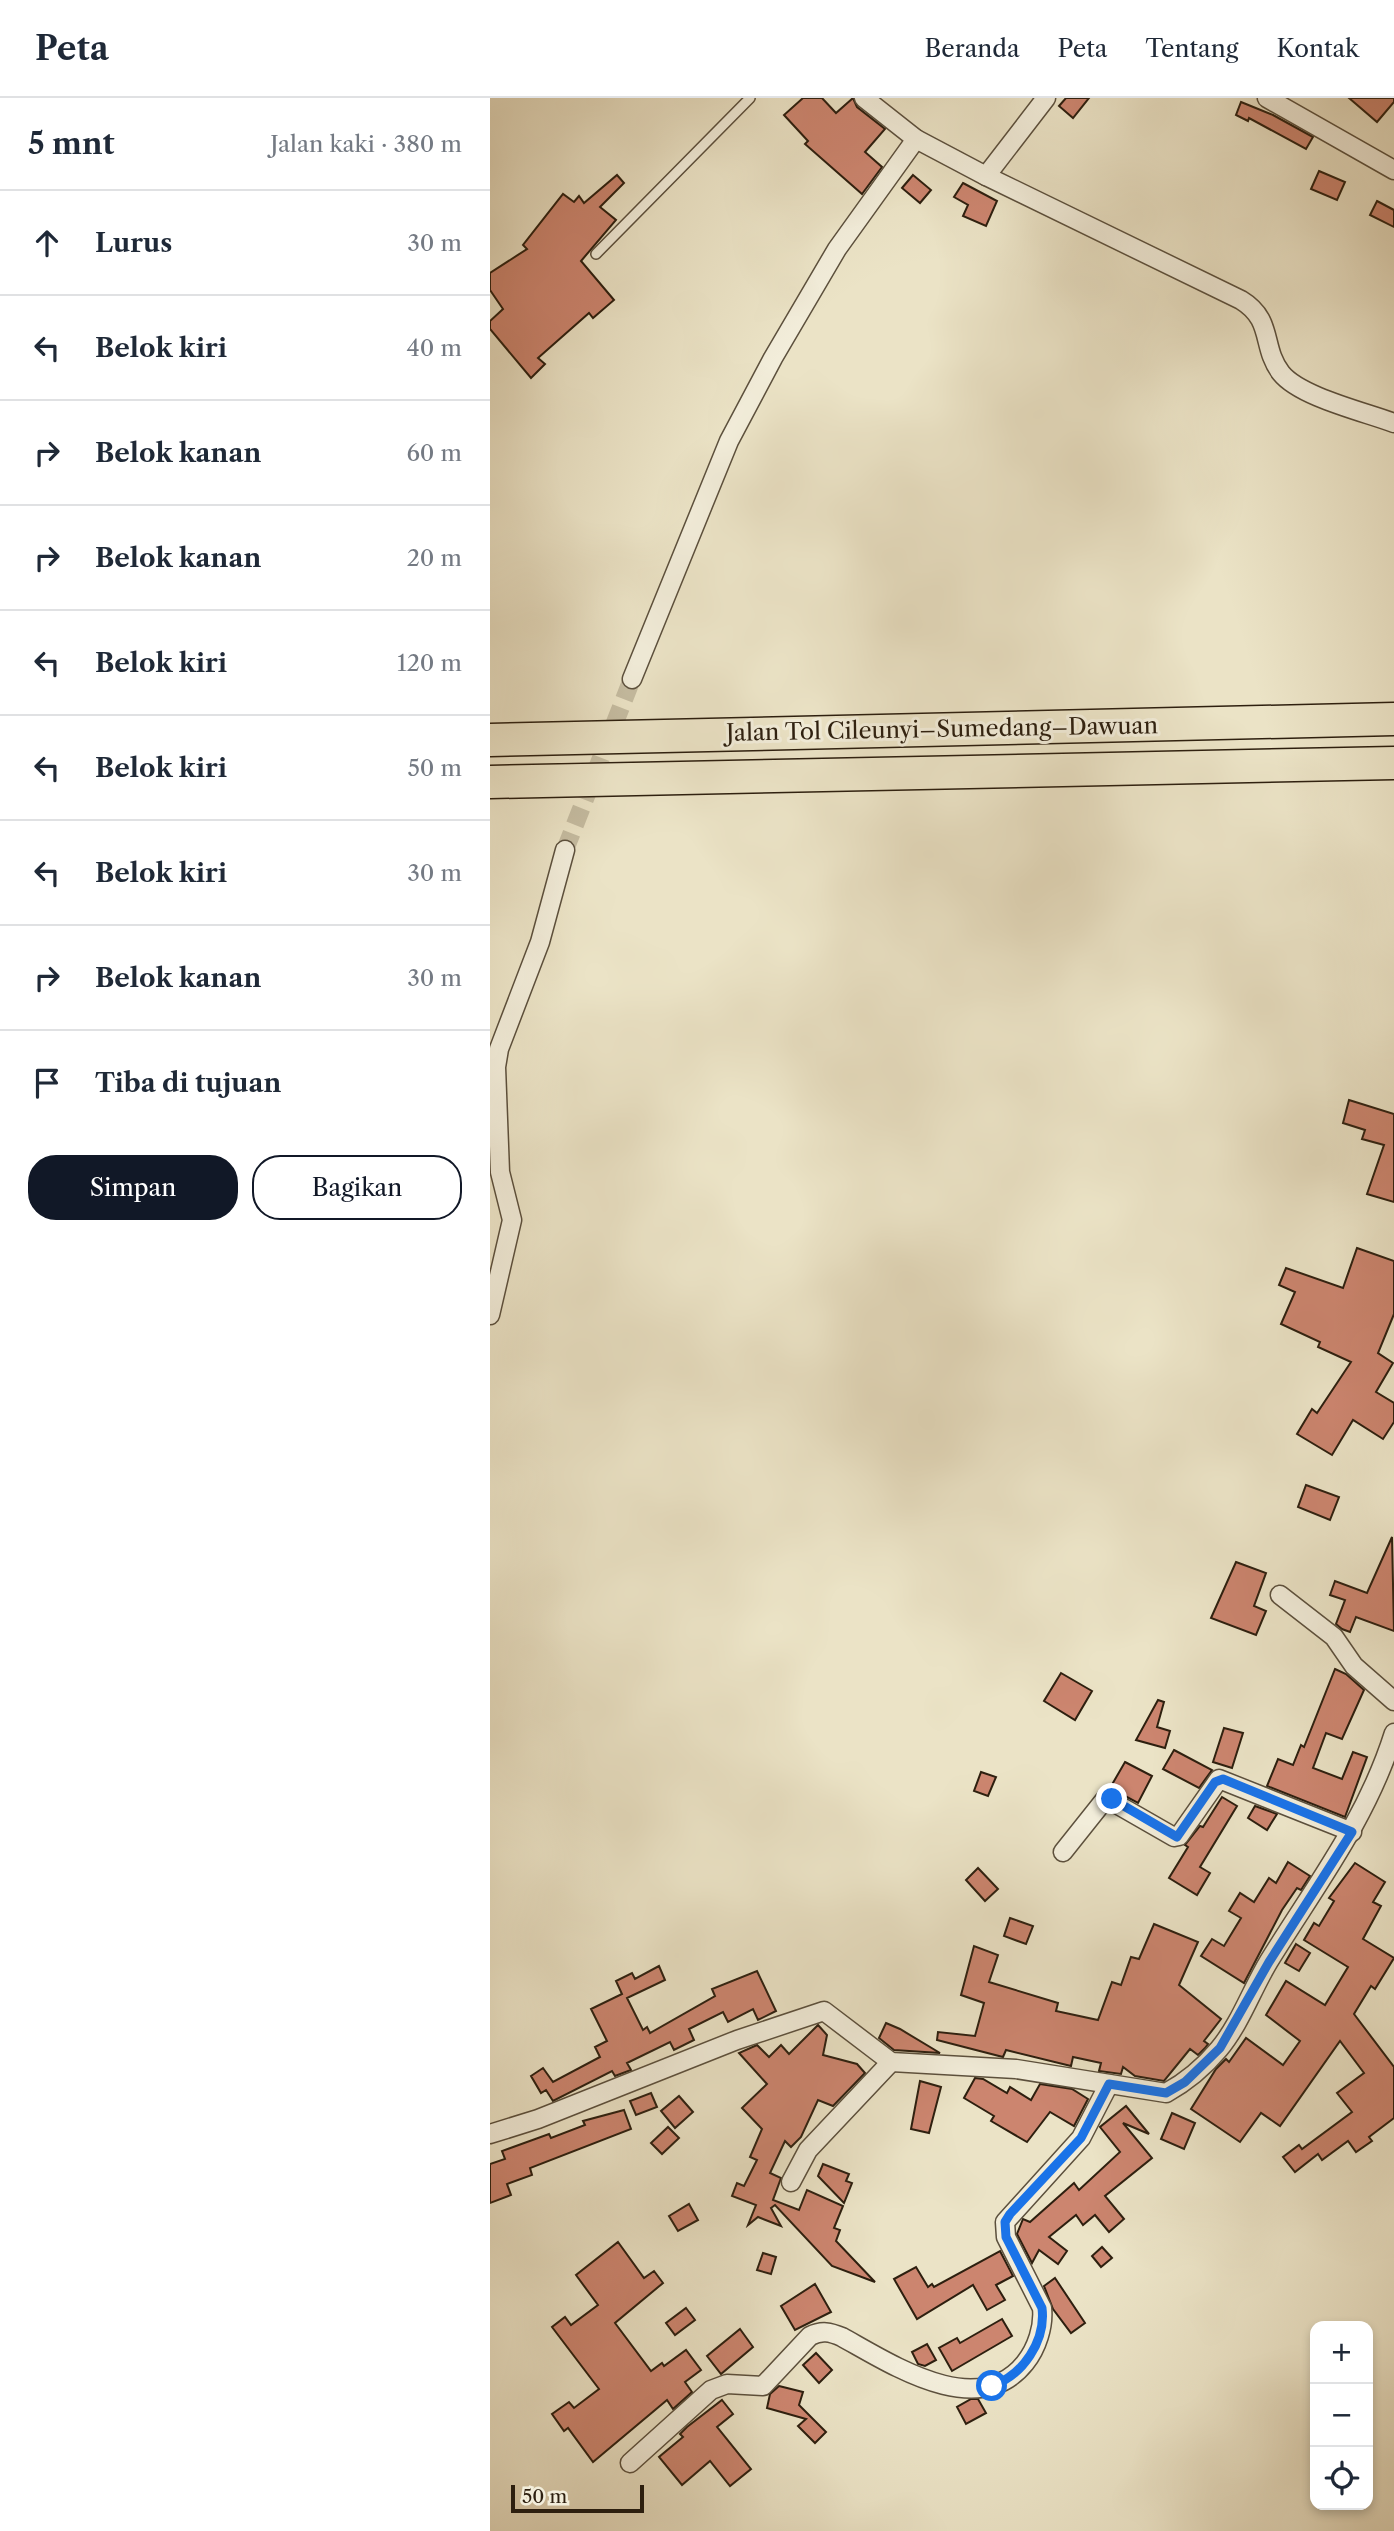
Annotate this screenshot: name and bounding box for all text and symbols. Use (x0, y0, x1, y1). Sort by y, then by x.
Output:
text: Peta (35, 28, 109, 69)
text: Beranda (924, 34, 1020, 63)
text: Peta (1058, 34, 1107, 63)
text: Tentang (1145, 34, 1238, 63)
text: Kontak (1276, 34, 1359, 63)
text: 5 mnt (28, 125, 115, 162)
text: Jalan kaki · 380 m (270, 130, 462, 158)
icon: ahead (28, 224, 66, 262)
text: Lurus (95, 227, 172, 259)
text: 30 m (407, 229, 462, 257)
icon: left (28, 329, 66, 367)
text: Belok kiri (95, 332, 227, 364)
text: 40 m (407, 334, 462, 362)
icon: right (28, 434, 66, 472)
text: Belok kanan (95, 437, 261, 469)
text: 60 m (406, 439, 462, 467)
icon: right (28, 539, 66, 577)
text: Belok kanan (95, 542, 261, 574)
text: 20 m (407, 544, 462, 572)
icon: left (28, 644, 66, 682)
text: Belok kiri (95, 647, 227, 679)
text: 120 m (397, 649, 462, 677)
street label: Jalan Tol Cileunyi–Sumedang–Dawuan (723, 711, 1158, 747)
icon: left (28, 749, 66, 787)
text: Belok kiri (95, 752, 227, 784)
text: 50 m (407, 754, 462, 782)
icon: left (28, 854, 66, 892)
text: Belok kiri (95, 857, 227, 889)
text: 30 m (407, 859, 462, 887)
icon: right (28, 959, 66, 997)
text: Belok kanan (95, 962, 261, 994)
text: 30 m (407, 964, 462, 992)
icon: arrive (28, 1064, 66, 1102)
text: Tiba di tujuan (95, 1067, 281, 1099)
button: Simpan (28, 1155, 238, 1220)
button: Bagikan (252, 1155, 462, 1220)
route end (1096, 1783, 1127, 1814)
map controls (1310, 2321, 1373, 2510)
button: + (1310, 2321, 1373, 2384)
route start (976, 2370, 1007, 2401)
button: − (1310, 2384, 1373, 2447)
button: locate (1310, 2447, 1373, 2510)
scale bar (511, 2482, 644, 2514)
text: 50 m (522, 2485, 567, 2508)

